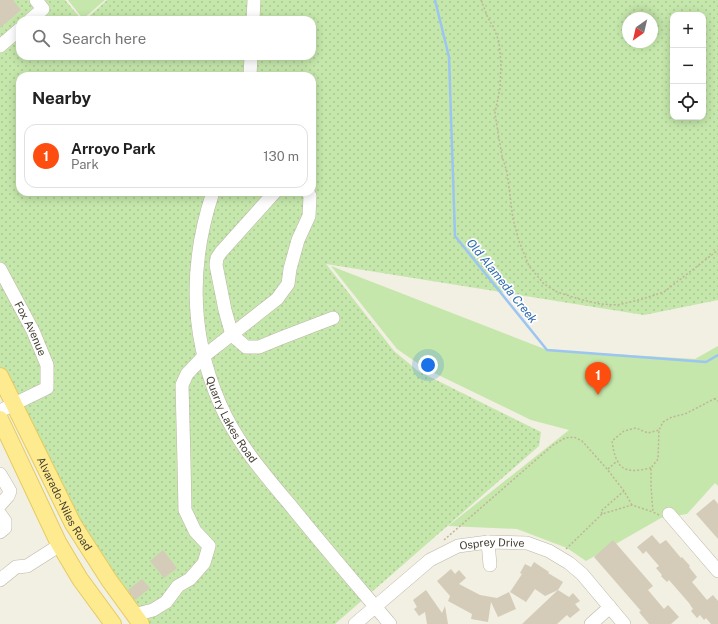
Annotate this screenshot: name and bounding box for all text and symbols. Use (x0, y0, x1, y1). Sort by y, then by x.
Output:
north arrow (622, 12, 658, 48)
map controls (670, 12, 706, 120)
button: + (670, 12, 706, 48)
search box (16, 16, 316, 60)
icon: search (30, 27, 52, 49)
text: Search here (62, 30, 146, 47)
button: − (670, 48, 706, 84)
button: locate (670, 84, 706, 120)
text: Nearby (32, 88, 91, 108)
text: Arroyo Park (71, 140, 156, 157)
text: 1 (43, 149, 49, 164)
text: 130 m (263, 149, 299, 164)
text: Park (71, 157, 99, 172)
water label: Old Alameda Creek (464, 236, 541, 326)
street label: Fox Avenue (12, 299, 49, 358)
your location (418, 355, 438, 375)
pin: 1 (585, 362, 611, 395)
street label: Quarry Lakes Road (204, 374, 259, 465)
street label: Alvarado-Niles Road (35, 455, 94, 553)
street label: Osprey Drive (459, 536, 525, 552)

